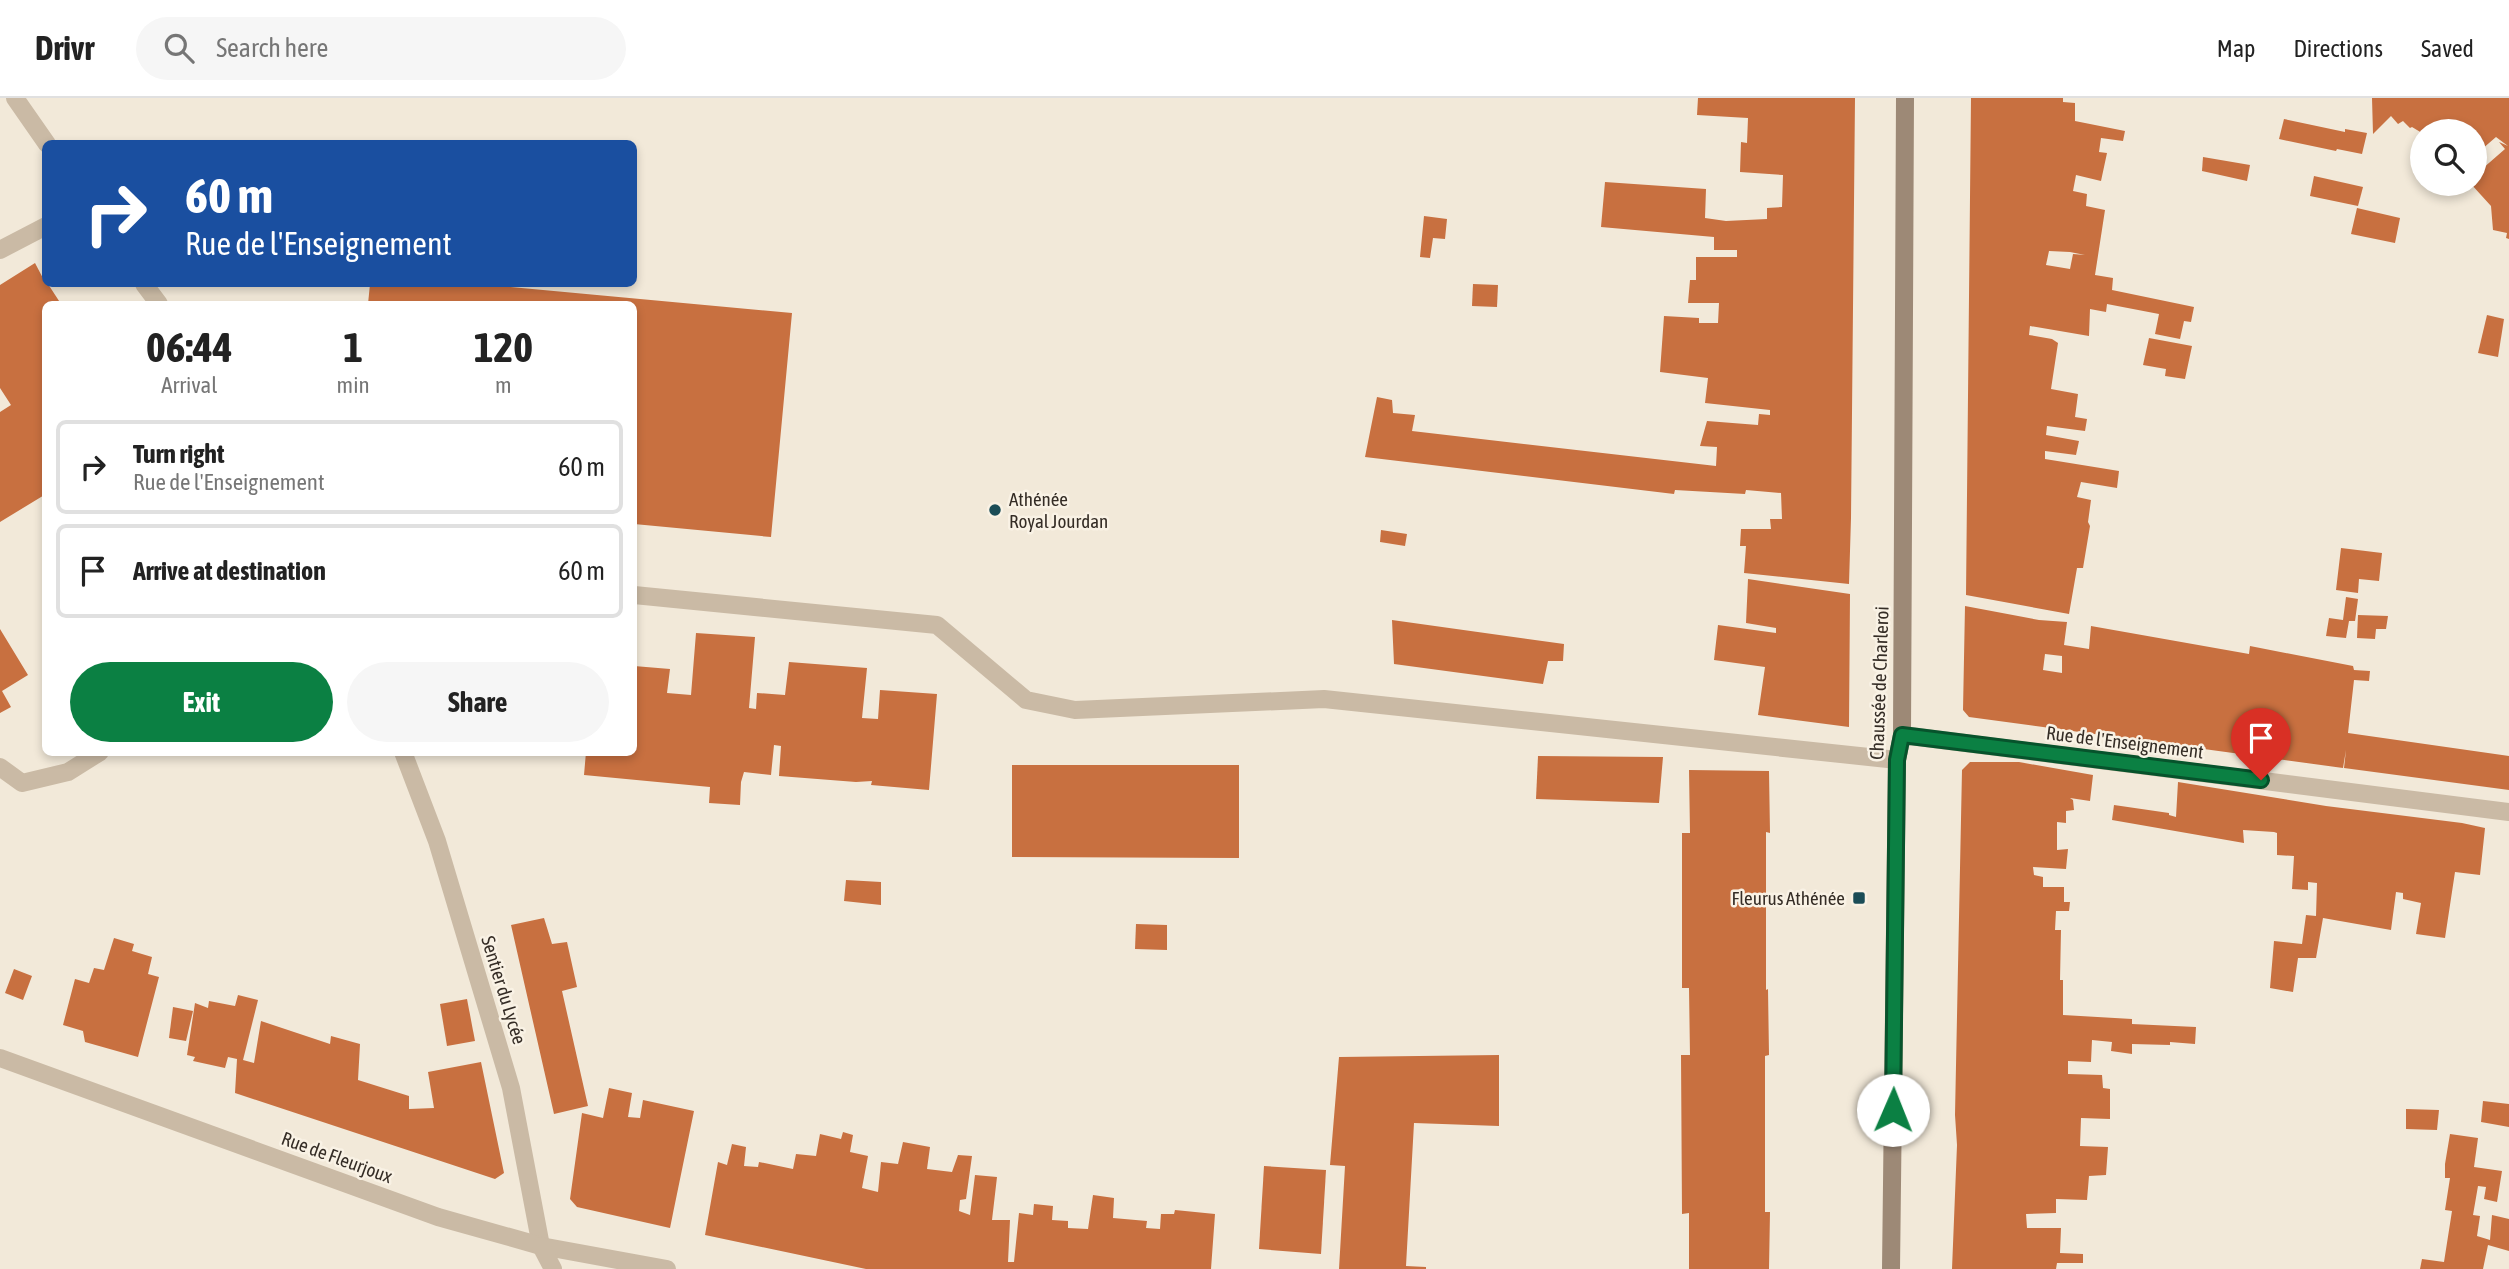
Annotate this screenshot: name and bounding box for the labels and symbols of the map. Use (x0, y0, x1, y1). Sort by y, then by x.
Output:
place label: Athénée Royal Jourdan (1009, 488, 1108, 532)
marker: Athénée Royal Jourdan (987, 502, 1003, 518)
street label: Chaussée de Charleroi (1865, 606, 1893, 760)
pin (2231, 708, 2291, 780)
street label: Rue de l'Enseignement (2045, 721, 2205, 763)
place label: Fleurus Athénée (1732, 887, 1845, 909)
marker: Fleurus Athénée (1851, 890, 1867, 906)
street label: Sentier du Lycée (477, 933, 531, 1047)
position arrow (1856, 1073, 1930, 1147)
street label: Rue de Fleurjoux (279, 1127, 396, 1187)

